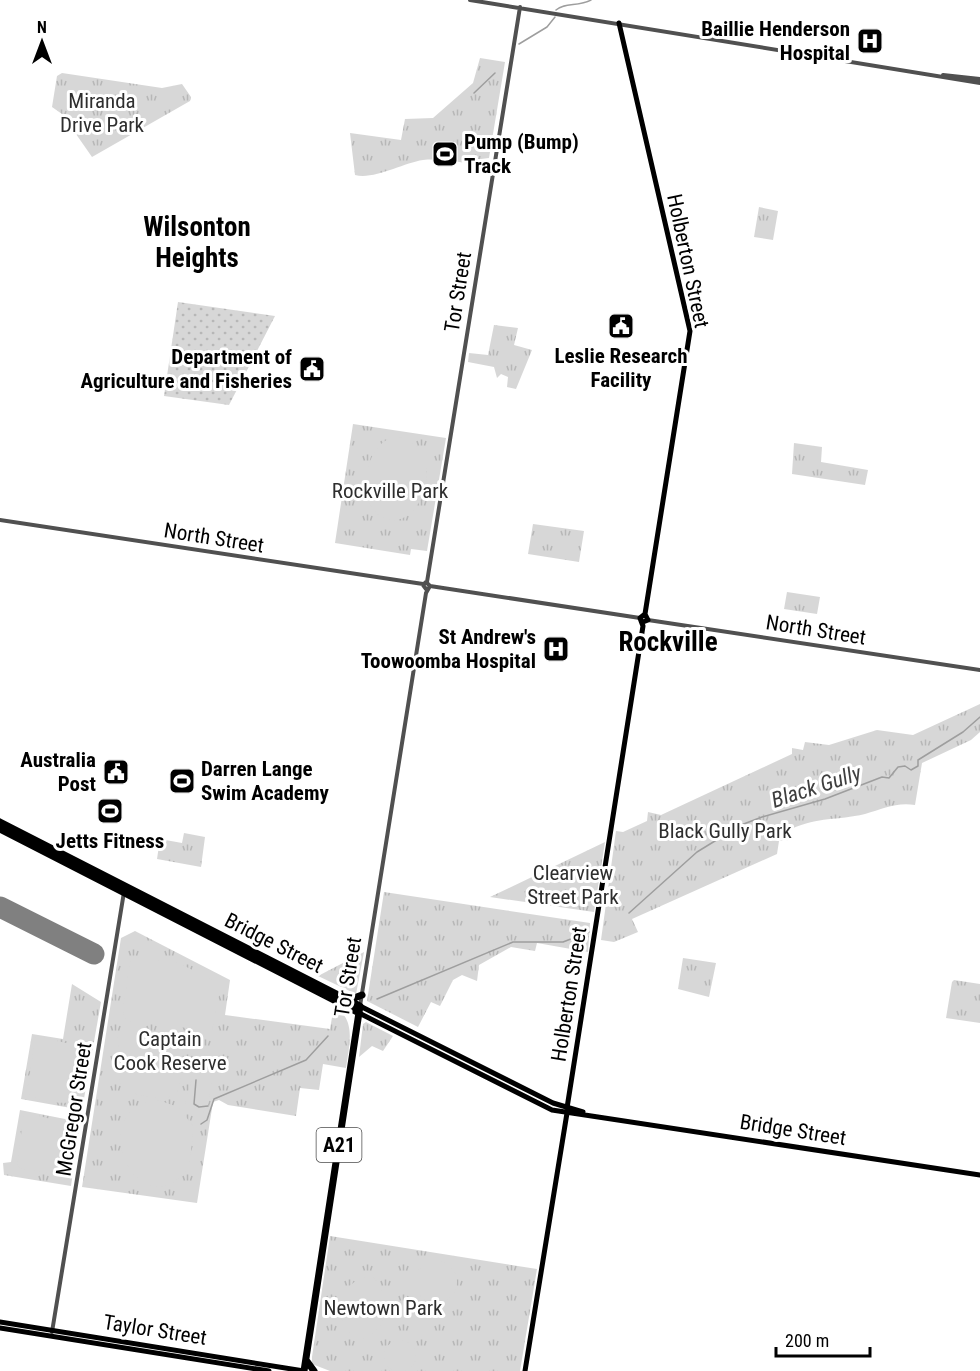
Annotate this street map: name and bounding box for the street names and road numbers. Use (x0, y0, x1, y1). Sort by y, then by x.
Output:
street label: Holberton Street (662, 192, 714, 330)
street label: Tor Street (440, 250, 476, 334)
street label: North Street (162, 518, 266, 558)
street label: North Street (764, 610, 868, 650)
street label: Bridge Street (221, 908, 327, 978)
street label: Holberton Street (546, 925, 592, 1063)
street label: Tor Street (330, 935, 366, 1019)
street label: McGregor Street (52, 1040, 96, 1178)
street label: Bridge Street (738, 1110, 848, 1150)
road number: A21 (316, 1128, 362, 1162)
street label: Taylor Street (102, 1310, 208, 1350)

